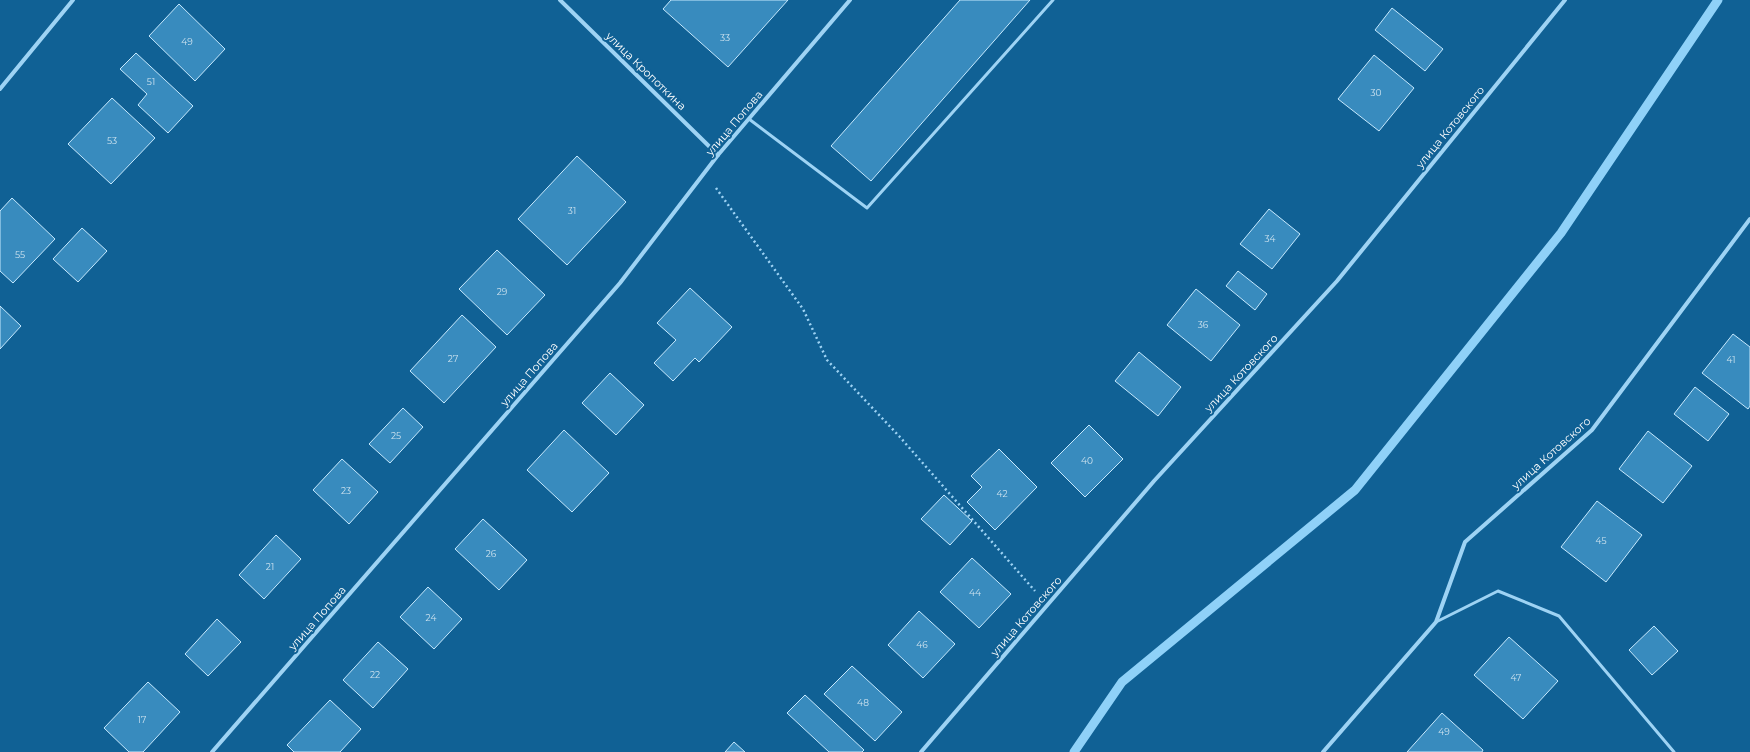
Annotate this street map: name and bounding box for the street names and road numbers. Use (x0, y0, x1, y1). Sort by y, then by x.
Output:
street label: улица Кропоткина (602, 28, 689, 113)
street label: улица Котовского (1412, 83, 1487, 172)
street label: улица Попова (702, 88, 765, 159)
street label: улица Котовского (1201, 331, 1281, 416)
street label: улица Попова (497, 339, 561, 410)
street label: улица Котовского (1508, 414, 1593, 493)
street label: улица Котовского (987, 573, 1065, 660)
street label: улица Попова (285, 583, 349, 654)

